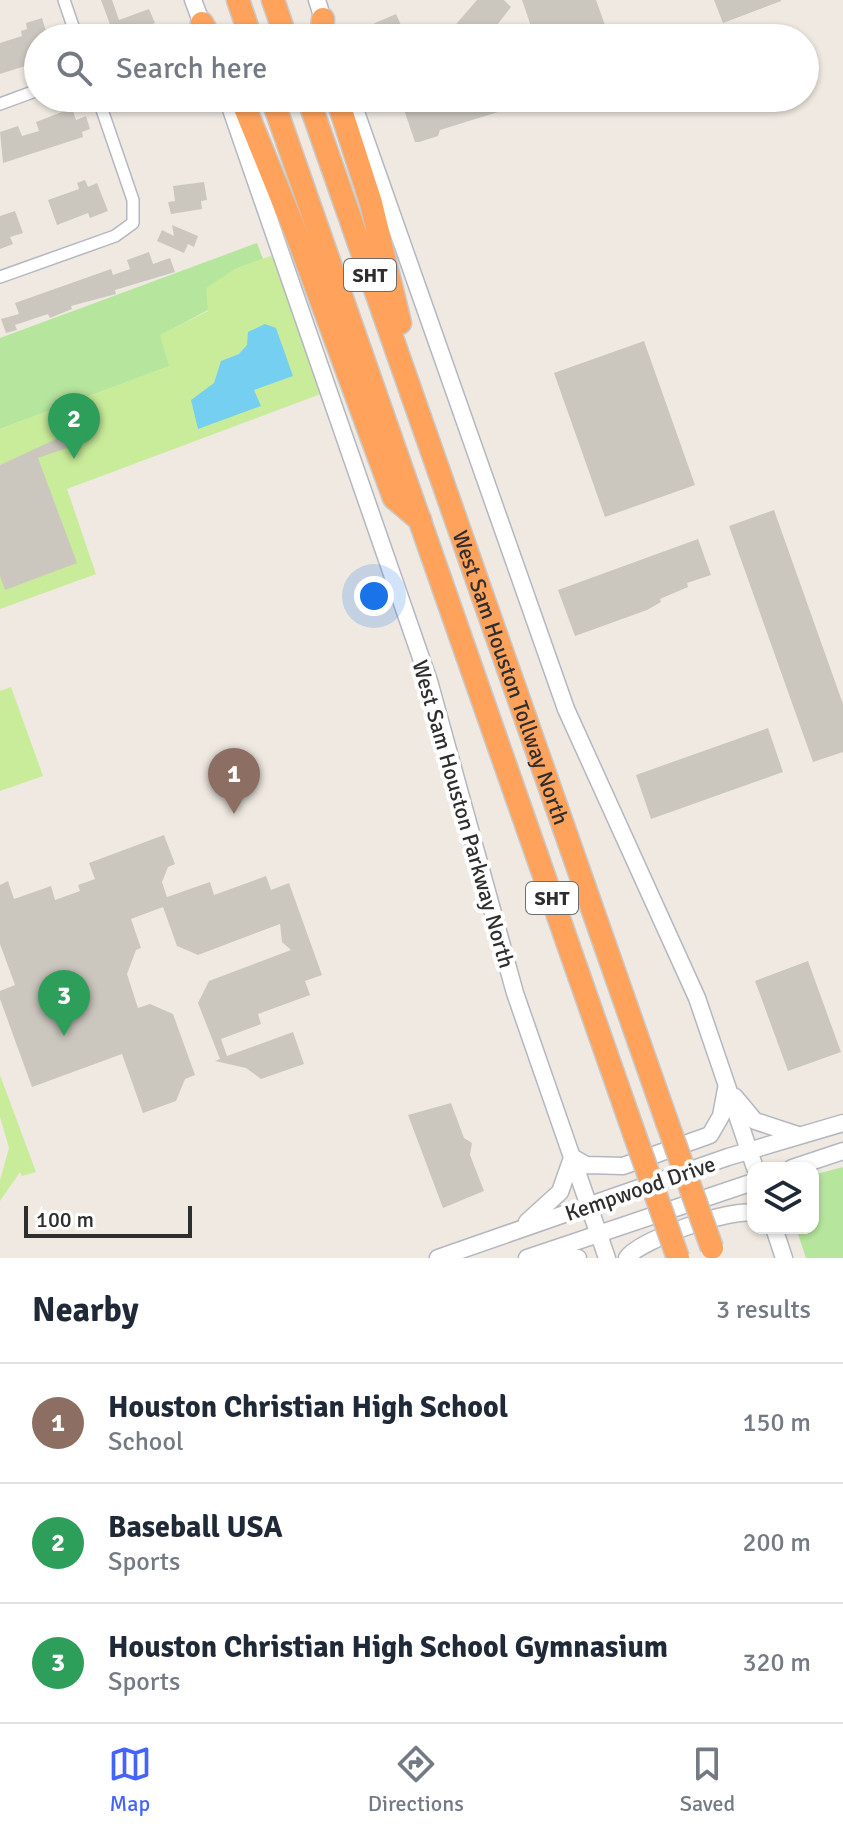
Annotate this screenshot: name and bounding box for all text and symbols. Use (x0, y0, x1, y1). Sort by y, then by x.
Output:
search box (24, 24, 819, 112)
icon: search (52, 46, 96, 90)
text: Search here (116, 50, 267, 87)
road number: SHT (344, 259, 396, 291)
pin: 2 (48, 393, 100, 459)
street label: West Sam Houston Tollway North (447, 527, 575, 828)
your location (354, 576, 394, 616)
street label: West Sam Houston Parkway North (407, 657, 520, 971)
pin: 1 (208, 748, 260, 814)
road number: SHT (526, 882, 578, 914)
pin: 3 (38, 970, 90, 1036)
street label: Kempwood Drive (561, 1150, 719, 1227)
map controls (747, 1162, 819, 1234)
button: layers (747, 1162, 819, 1234)
scale bar (24, 1202, 192, 1238)
text: 100 m (36, 1206, 94, 1233)
text: Nearby (32, 1289, 139, 1331)
text: 3 results (716, 1294, 811, 1326)
text: Houston Christian High School (108, 1389, 508, 1426)
text: 1 (51, 1407, 65, 1439)
text: 150 m (742, 1407, 811, 1439)
text: School (108, 1426, 184, 1458)
text: Baseball USA (108, 1509, 283, 1546)
text: 2 (51, 1527, 65, 1559)
text: 200 m (742, 1527, 811, 1559)
text: Sports (108, 1546, 180, 1578)
text: Houston Christian High School Gymnasium (108, 1629, 668, 1666)
text: 3 (51, 1647, 65, 1679)
text: 320 m (742, 1647, 811, 1679)
text: Sports (108, 1666, 180, 1698)
tab: Map (108, 1742, 152, 1817)
tab: Directions (368, 1742, 464, 1817)
tab: Saved (680, 1742, 735, 1817)

